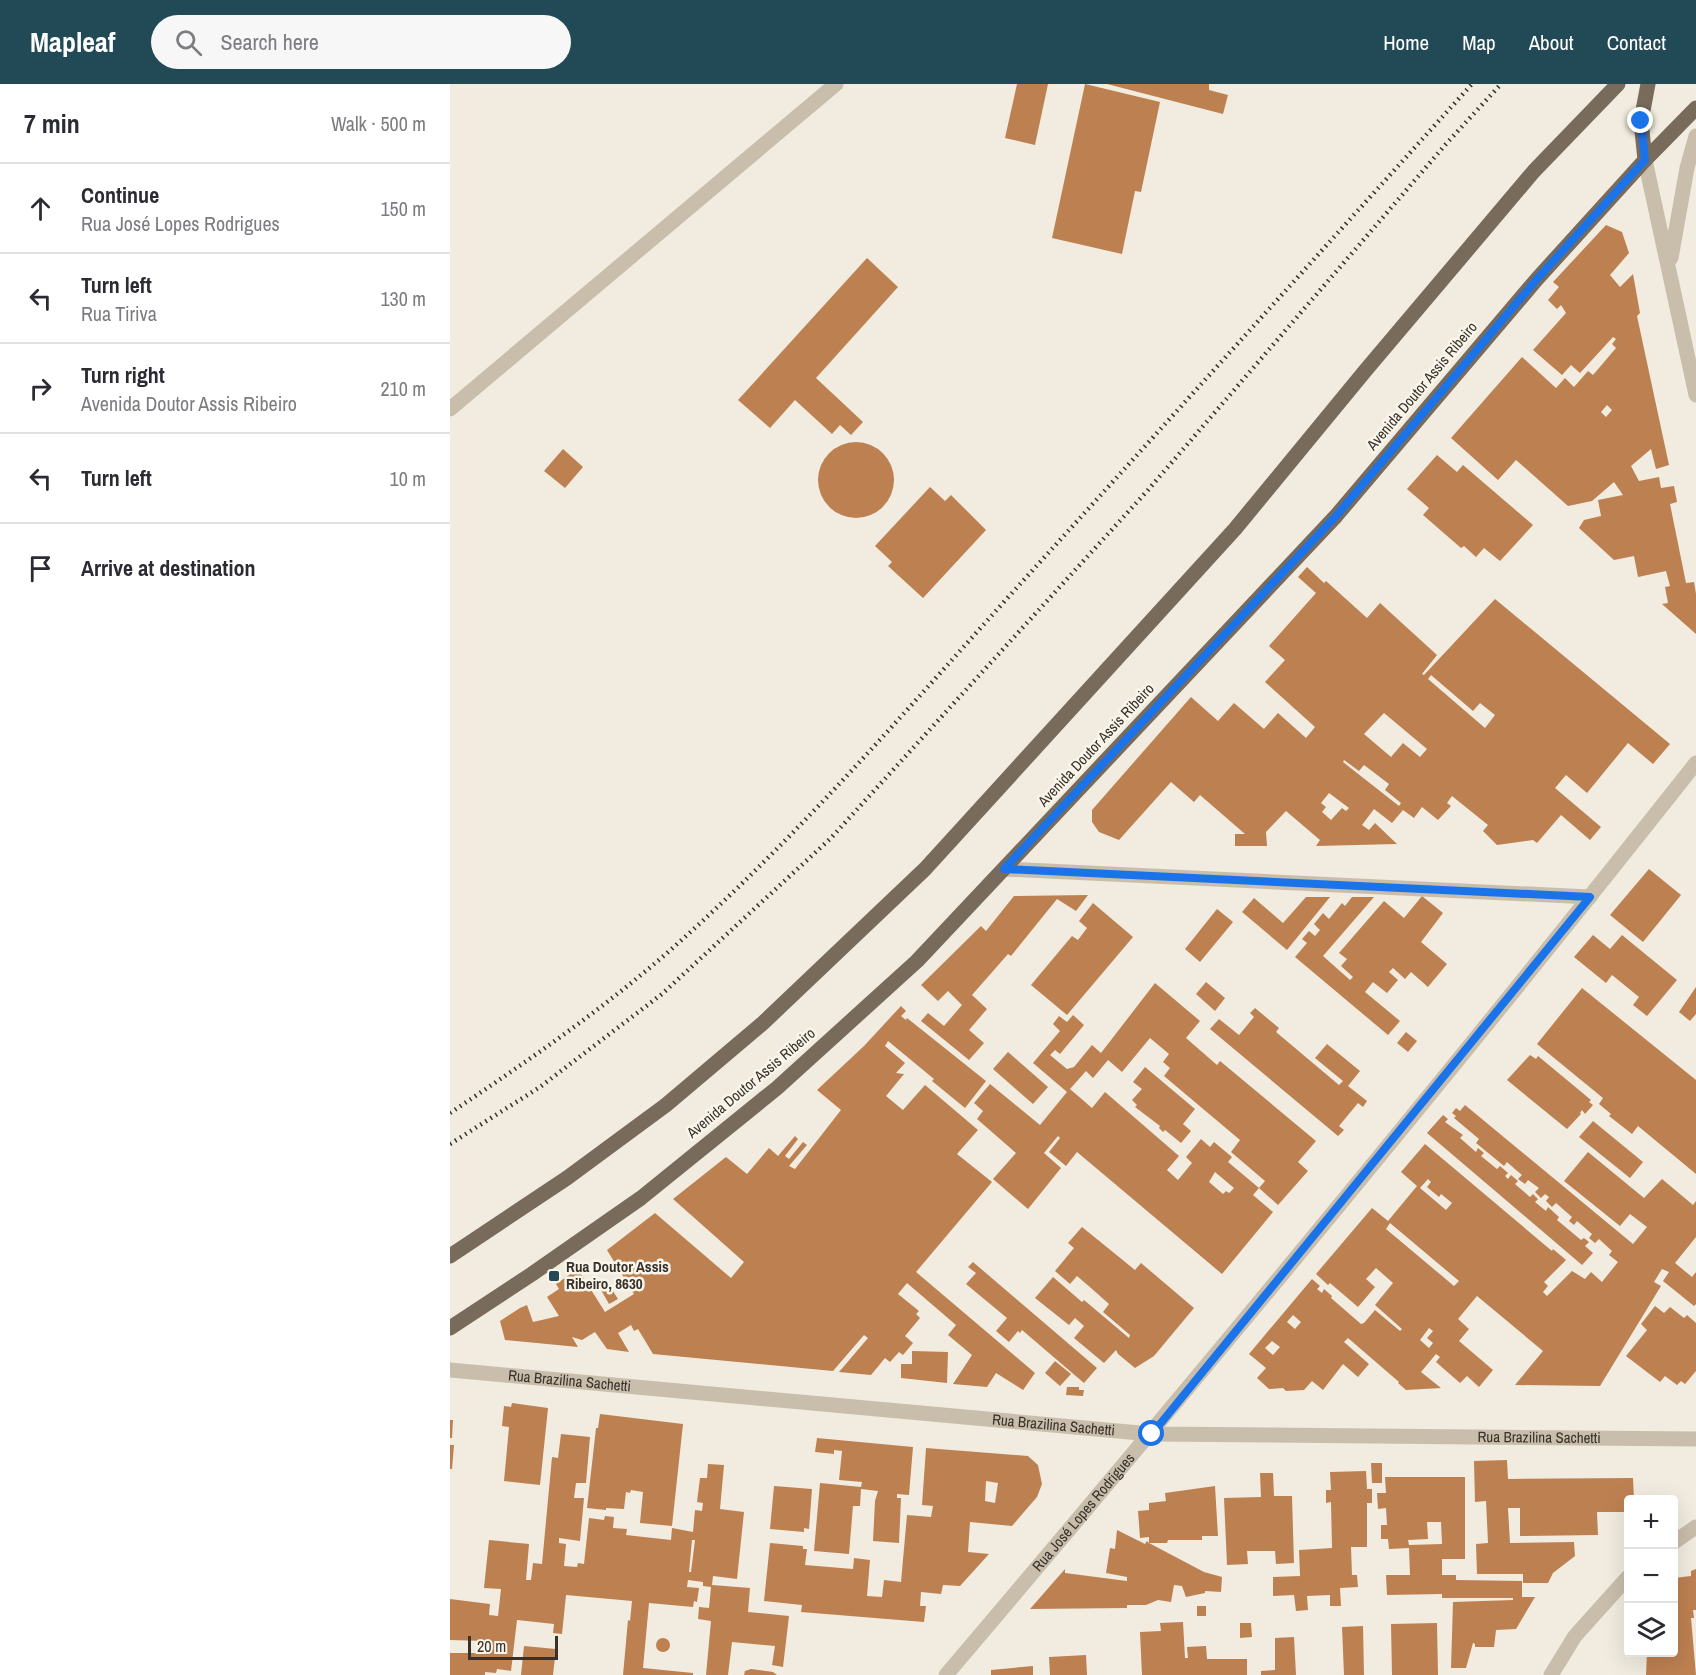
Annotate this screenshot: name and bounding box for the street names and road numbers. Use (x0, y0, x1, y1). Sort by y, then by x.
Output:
street label: Avenida Doutor Assis Ribeiro (1361, 317, 1482, 455)
street label: Avenida Doutor Assis Ribeiro (1032, 678, 1159, 812)
street label: Avenida Doutor Assis Ribeiro (681, 1022, 820, 1143)
street label: Rua Brazilina Sachetti (507, 1364, 632, 1396)
street label: Rua Brazilina Sachetti (991, 1409, 1116, 1441)
street label: Rua Brazilina Sachetti (1477, 1426, 1601, 1448)
street label: Rua José Lopes Rodrigues (1027, 1448, 1139, 1576)

